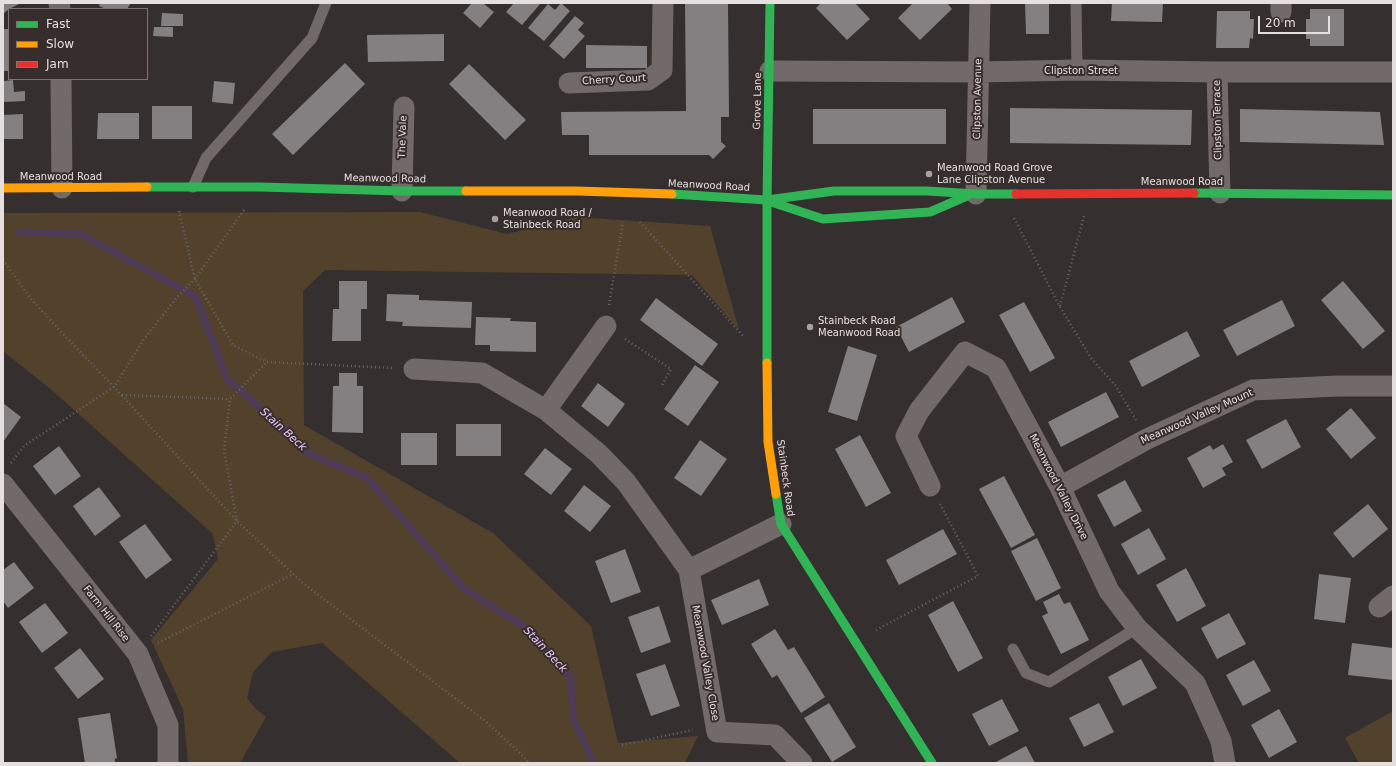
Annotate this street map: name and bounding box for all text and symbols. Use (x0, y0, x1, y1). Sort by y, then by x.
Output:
legend (8, 8, 148, 80)
scale bar (1260, 8, 1332, 34)
text: 20 m (1265, 16, 1296, 30)
text: Fast (46, 17, 70, 31)
text: Slow (46, 37, 74, 51)
text: Jam (46, 57, 69, 71)
street label: Clipston Avenue (971, 58, 985, 140)
street label: Clipston Street (1044, 65, 1118, 77)
street label: Cherry Court (582, 72, 646, 88)
street label: Grove Lane (752, 72, 764, 130)
street label: Clipston Terrace (1211, 80, 1225, 160)
street label: The Vale (396, 115, 410, 159)
place label: Meanwood Road Grove Lane Clipston Avenue (937, 162, 1052, 186)
marker: Meanwood Road Grove Lane Clipston Avenue (924, 169, 934, 179)
street label: Meanwood Road (20, 171, 102, 183)
street label: Meanwood Road (344, 172, 426, 186)
street label: Meanwood Road (1141, 176, 1223, 188)
street label: Meanwood Road (668, 178, 750, 194)
place label: Meanwood Road / Stainbeck Road (503, 207, 592, 230)
marker: Meanwood Road / Stainbeck Road (490, 214, 500, 224)
place label: Stainbeck Road Meanwood Road (818, 315, 900, 338)
marker: Stainbeck Road Meanwood Road (805, 322, 815, 332)
street label: Meanwood Valley Mount (1139, 387, 1255, 447)
water label: Stain Beck (257, 406, 309, 454)
street label: Meanwood Valley Drive (1026, 432, 1090, 542)
street label: Stainbeck Road (774, 439, 796, 517)
street label: Farm Hill Rise (80, 584, 132, 644)
street label: Meanwood Valley Close (689, 604, 721, 722)
water label: Stain Beck (520, 624, 570, 676)

